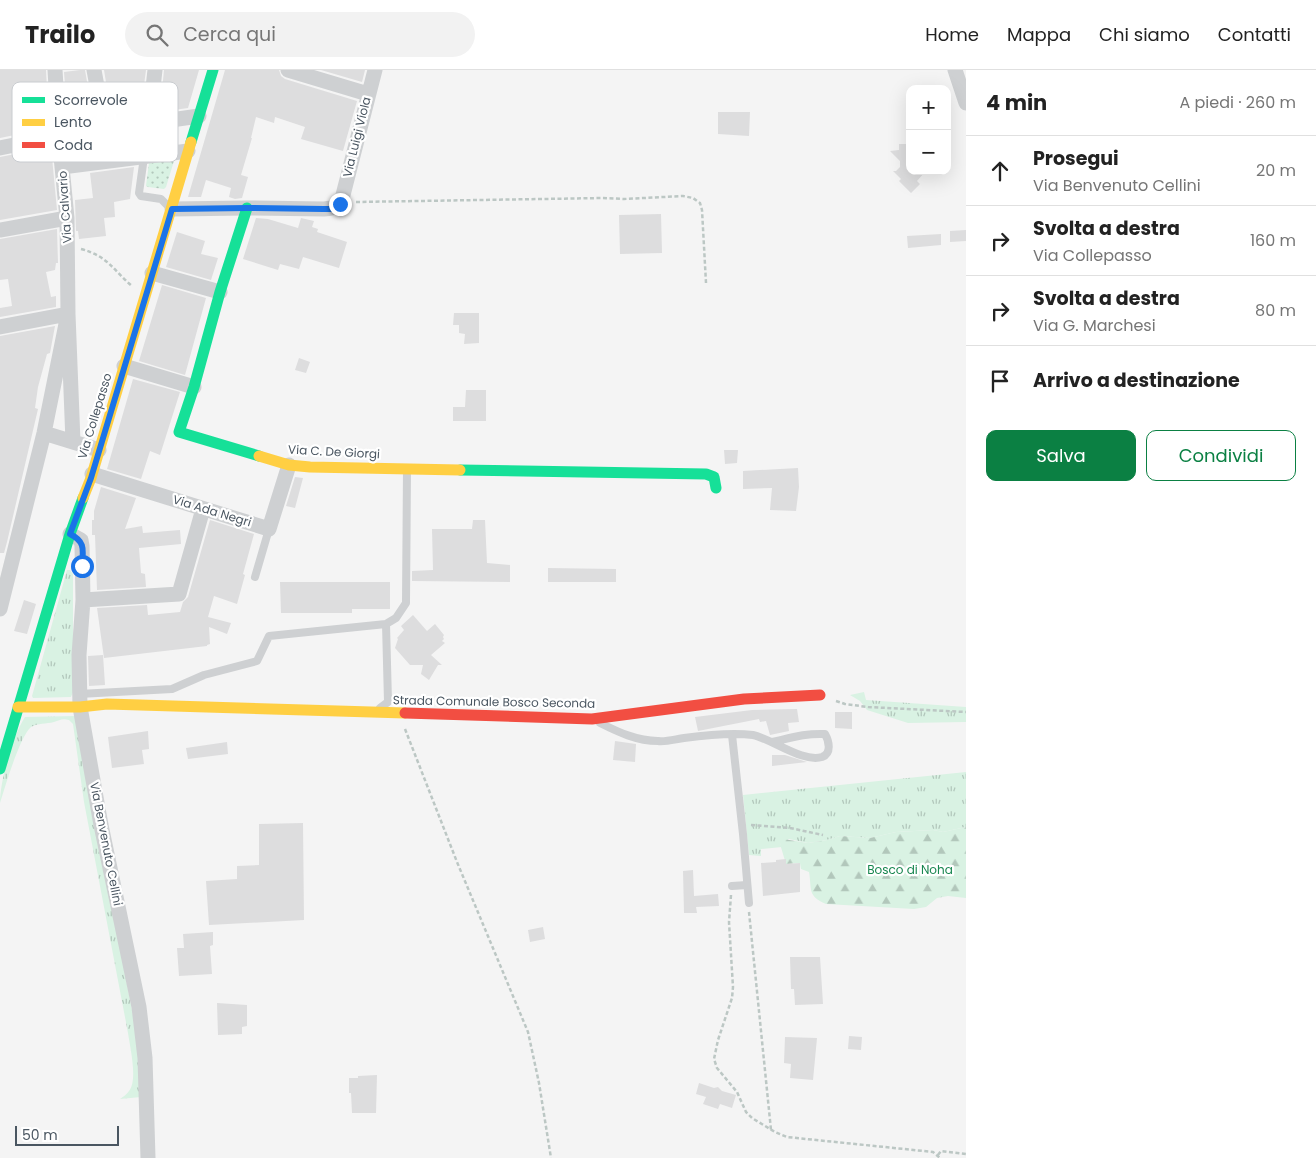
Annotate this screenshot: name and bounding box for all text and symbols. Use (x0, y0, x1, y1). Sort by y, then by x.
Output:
search box (125, 12, 475, 57)
text: Trailo (25, 18, 95, 51)
icon: search (143, 21, 171, 49)
text: Cerca qui (183, 21, 276, 48)
text: Home (925, 22, 979, 47)
text: Mappa (1007, 22, 1071, 47)
text: Chi siamo (1099, 22, 1190, 47)
text: Contatti (1218, 22, 1291, 47)
legend (12, 82, 178, 162)
map controls (906, 85, 951, 175)
button: + (906, 85, 951, 130)
text: 4 min (986, 88, 1047, 117)
text: Scorrevole (54, 90, 128, 110)
text: A piedi · 260 m (1179, 91, 1296, 114)
street label: Via Luigi Viola (338, 95, 375, 179)
text: Lento (54, 112, 92, 132)
button: − (906, 130, 951, 175)
text: Coda (54, 135, 93, 155)
text: Prosegui (1033, 145, 1119, 172)
icon: ahead (986, 157, 1014, 185)
text: 20 m (1256, 159, 1296, 182)
street label: Via Calvario (53, 170, 76, 244)
text: Via Benvenuto Cellini (1033, 174, 1201, 197)
route end (329, 193, 352, 216)
text: Svolta a destra (1033, 215, 1180, 242)
icon: right (986, 227, 1014, 255)
text: 160 m (1250, 229, 1296, 252)
text: Via Collepasso (1033, 244, 1152, 267)
text: Svolta a destra (1033, 285, 1180, 312)
icon: right (986, 297, 1014, 325)
text: 80 m (1255, 299, 1296, 322)
text: Via G. Marchesi (1033, 314, 1156, 337)
icon: arrive (986, 367, 1014, 395)
text: Arrivo a destinazione (1033, 367, 1240, 394)
street label: Via Collepasso (73, 370, 116, 461)
button: Salva (986, 430, 1136, 481)
button: Condividi (1146, 430, 1296, 481)
street label: Via C. De Giorgi (288, 441, 380, 462)
street label: Via Ada Negri (171, 491, 254, 531)
route start (71, 555, 94, 578)
street label: Strada Comunale Bosco Seconda (393, 691, 595, 712)
street label: Via Benvenuto Cellini (86, 781, 127, 907)
park label: Bosco di Noha (867, 861, 953, 878)
scale bar (15, 1123, 119, 1146)
text: 50 m (22, 1125, 58, 1145)

